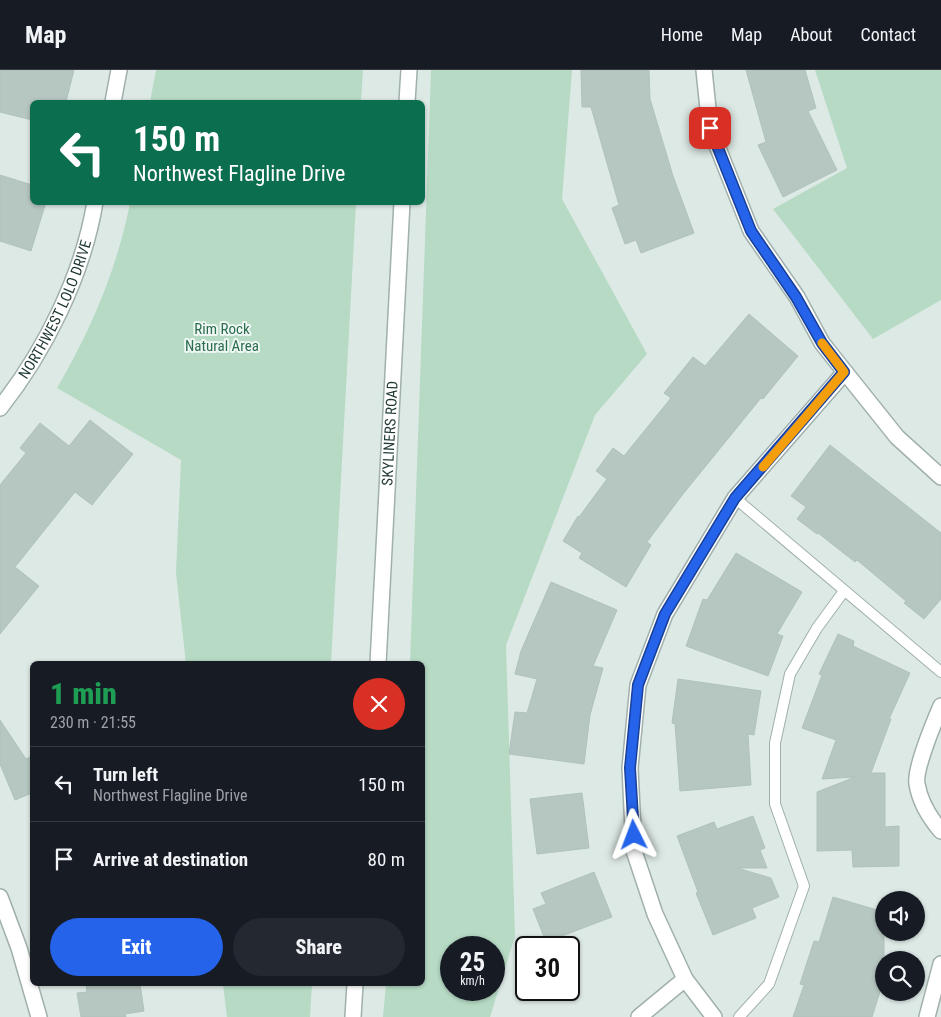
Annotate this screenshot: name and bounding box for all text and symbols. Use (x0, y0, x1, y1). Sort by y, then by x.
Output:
text: Map (25, 21, 66, 49)
text: Home (661, 24, 703, 45)
text: Map (731, 24, 762, 45)
text: About (790, 24, 832, 45)
text: Contact (860, 24, 916, 45)
pin (689, 107, 731, 149)
icon: arrive (696, 114, 724, 142)
text: 150 m (133, 119, 220, 160)
icon: left (50, 120, 115, 185)
text: Northwest Flagline Drive (133, 161, 345, 186)
street label: NORTHWEST LOLO DRIVE (15, 238, 95, 382)
park label: Rim Rock Natural Area (185, 320, 259, 355)
street label: SKYLINERS ROAD (378, 381, 402, 486)
text: 1 min (50, 676, 117, 711)
button: close (353, 678, 405, 730)
text: 230 m · 21:55 (50, 713, 136, 732)
text: Turn left (93, 763, 158, 786)
icon: left (50, 770, 78, 798)
text: 150 m (358, 773, 405, 796)
text: Northwest Flagline Drive (93, 786, 247, 805)
position arrow (607, 808, 659, 860)
icon: arrive (50, 845, 78, 873)
text: Arrive at destination (93, 848, 248, 871)
text: 80 m (368, 848, 405, 871)
map controls (875, 891, 925, 1001)
button: sound (875, 891, 925, 941)
button: Exit (50, 918, 223, 976)
button: Share (233, 918, 405, 976)
speed limit sign: 30 (515, 936, 580, 1001)
text: 25 (460, 948, 485, 977)
button: search (875, 951, 925, 1001)
text: km/h (460, 974, 485, 988)

